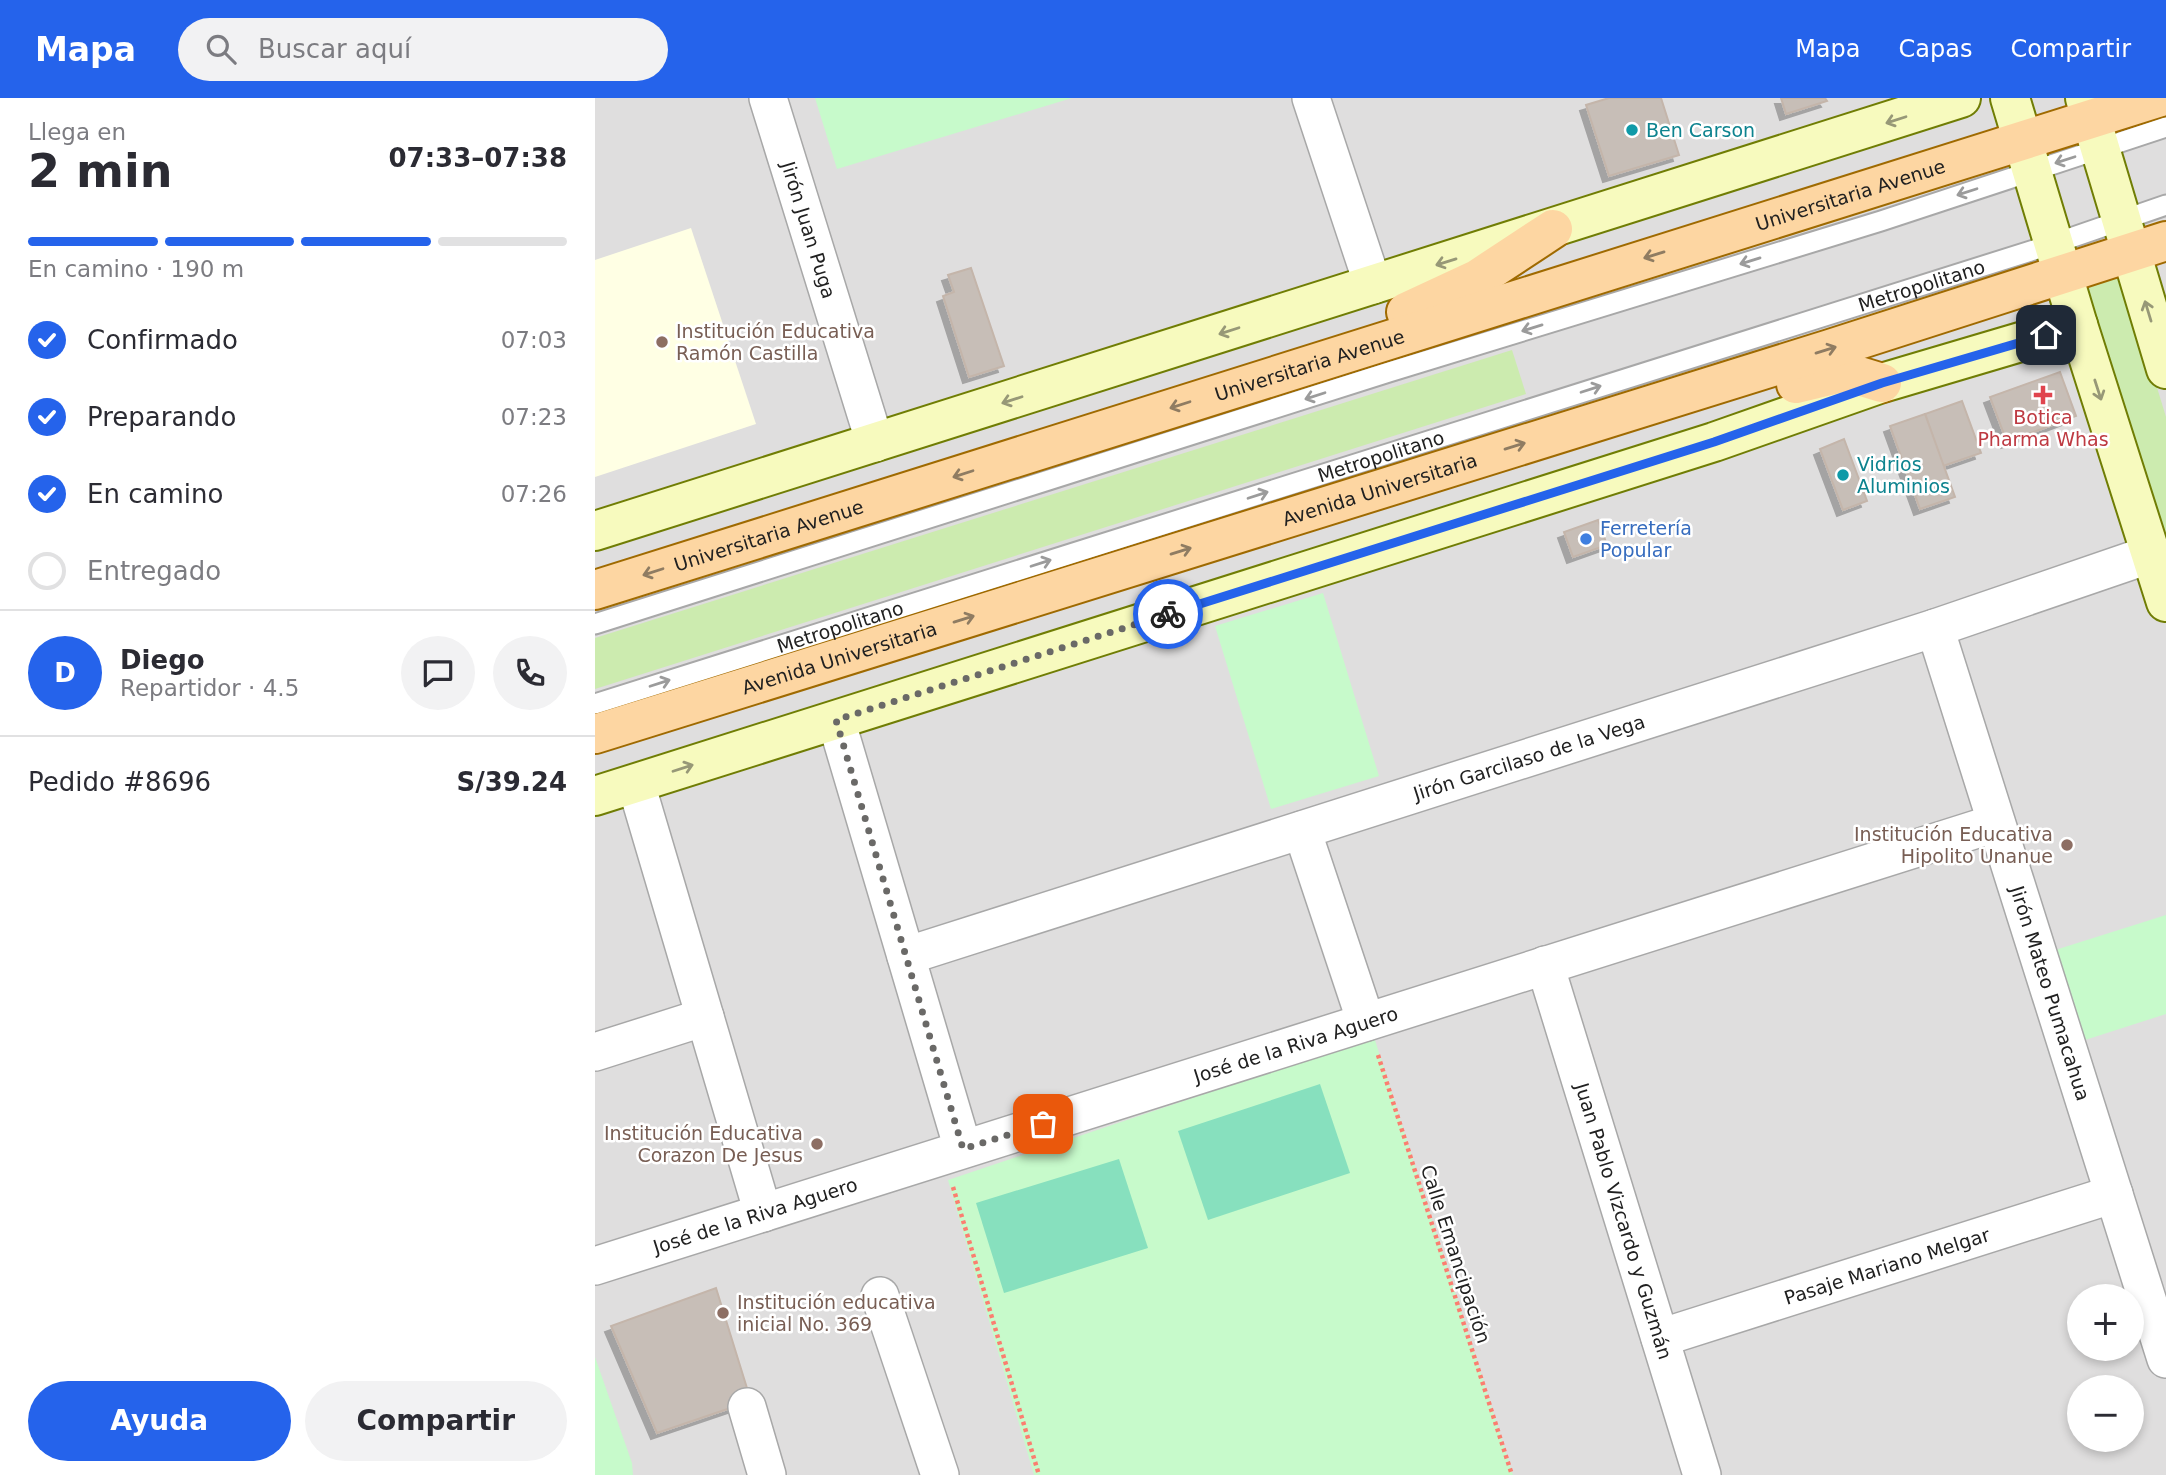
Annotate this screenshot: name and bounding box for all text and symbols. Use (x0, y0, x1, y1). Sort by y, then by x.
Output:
search box (178, 18, 668, 81)
text: Mapa (35, 30, 136, 69)
icon: search (202, 30, 240, 68)
text: Buscar aquí (258, 34, 411, 64)
text: Mapa (1795, 35, 1861, 63)
text: Capas (1899, 35, 1972, 63)
text: Compartir (2010, 35, 2131, 63)
one-way arrow (1885, 114, 1907, 127)
text: Llega en (28, 119, 126, 145)
place label: Ben Carson (1646, 119, 1755, 141)
marker: Ben Carson (1624, 122, 1640, 138)
text: 07:33–07:38 (388, 143, 567, 173)
text: 2 min (28, 144, 172, 198)
one-way arrow (2055, 154, 2077, 167)
street label: Universitaria Avenue (1753, 155, 1948, 235)
street label: Jirón Juan Puga (777, 158, 840, 301)
one-way arrow (1956, 187, 1978, 200)
one-way arrow (1643, 250, 1665, 263)
street label: Metropolitano (1855, 255, 1988, 316)
text: En camino · 190 m (28, 256, 244, 282)
one-way arrow (1739, 256, 1761, 269)
one-way arrow (1435, 257, 1457, 270)
one-way arrow (2140, 300, 2153, 322)
pin (2016, 305, 2076, 365)
icon: home (2027, 316, 2065, 354)
place label: Institución Educativa Ramón Castilla (676, 320, 875, 364)
icon: check (28, 321, 66, 359)
one-way arrow (1522, 323, 1544, 336)
text: Confirmado (87, 325, 238, 355)
street label: Universitaria Avenue (1212, 325, 1407, 405)
one-way arrow (1218, 326, 1240, 338)
text: 07:03 (501, 327, 567, 353)
marker: Institución Educativa Ramón Castilla (654, 334, 670, 350)
one-way arrow (1815, 343, 1837, 356)
one-way arrow (2093, 379, 2106, 401)
one-way arrow (1580, 382, 1602, 395)
marker: Botica Pharma Whas (2035, 387, 2051, 403)
one-way arrow (1304, 390, 1326, 403)
one-way arrow (1001, 394, 1023, 407)
icon: check (28, 398, 66, 436)
one-way arrow (1169, 400, 1191, 412)
text: Preparando (87, 402, 236, 432)
text: 07:23 (501, 404, 567, 430)
place label: Botica Pharma Whas (1977, 406, 2109, 450)
street label: Metropolitano (1315, 426, 1447, 486)
one-way arrow (1504, 439, 1526, 452)
street label: Avenida Universitaria (1280, 449, 1480, 530)
place label: Vidrios Aluminios (1857, 453, 1950, 497)
marker: Vidrios Aluminios (1835, 467, 1851, 483)
one-way arrow (952, 468, 974, 481)
icon: check (28, 475, 66, 513)
text: En camino (87, 479, 223, 509)
text: 07:26 (501, 481, 567, 507)
one-way arrow (1246, 487, 1268, 500)
street label: Universitaria Avenue (671, 495, 866, 576)
place label: Ferretería Popular (1600, 517, 1692, 561)
marker: Ferretería Popular (1578, 531, 1594, 547)
one-way arrow (1170, 544, 1192, 557)
text: Entregado (87, 556, 221, 586)
one-way arrow (1029, 556, 1051, 568)
one-way arrow (642, 567, 664, 579)
courier (1133, 579, 1203, 649)
icon: bike (1149, 595, 1187, 633)
street label: Metropolitano (774, 596, 906, 657)
one-way arrow (953, 612, 975, 625)
street label: Avenida Universitaria (739, 617, 940, 699)
button: chat (401, 636, 475, 710)
button: phone (493, 636, 567, 710)
text: Diego (120, 645, 205, 675)
text: D (54, 658, 76, 688)
text: Repartidor · 4.5 (120, 675, 299, 701)
one-way arrow (649, 676, 671, 689)
street label: Jirón Garcilaso de la Vega (1410, 710, 1648, 805)
one-way arrow (672, 761, 694, 774)
text: Pedido #8696 (28, 767, 211, 797)
text: S/39.24 (457, 767, 567, 797)
place label: Institución Educativa Hipolito Unanue (1854, 823, 2053, 867)
marker: Institución Educativa Hipolito Unanue (2059, 837, 2075, 853)
street label: Jirón Mateo Pumacahua (2006, 882, 2095, 1103)
street label: José de la Riva Aguero (1190, 1002, 1401, 1087)
street label: Juan Pablo Vizcardo y Guzmán (1571, 1079, 1677, 1362)
pin (1013, 1094, 1073, 1154)
icon: bag (1024, 1105, 1062, 1143)
place label: Institución Educativa Corazon De Jesus (604, 1122, 803, 1166)
marker: Institución Educativa Corazon De Jesus (809, 1136, 825, 1152)
street label: Calle Emancipación (1417, 1162, 1495, 1346)
street label: José de la Riva Aguero (649, 1173, 860, 1258)
street label: Pasaje Mariano Melgar (1781, 1223, 1993, 1309)
map controls (2067, 1284, 2144, 1452)
button: + (2067, 1284, 2144, 1361)
place label: Institución educativa inicial No. 369 (737, 1291, 936, 1335)
marker: Institución educativa inicial No. 369 (715, 1305, 731, 1321)
button: − (2067, 1375, 2144, 1452)
button: Ayuda (28, 1381, 291, 1461)
button: Compartir (305, 1381, 567, 1461)

